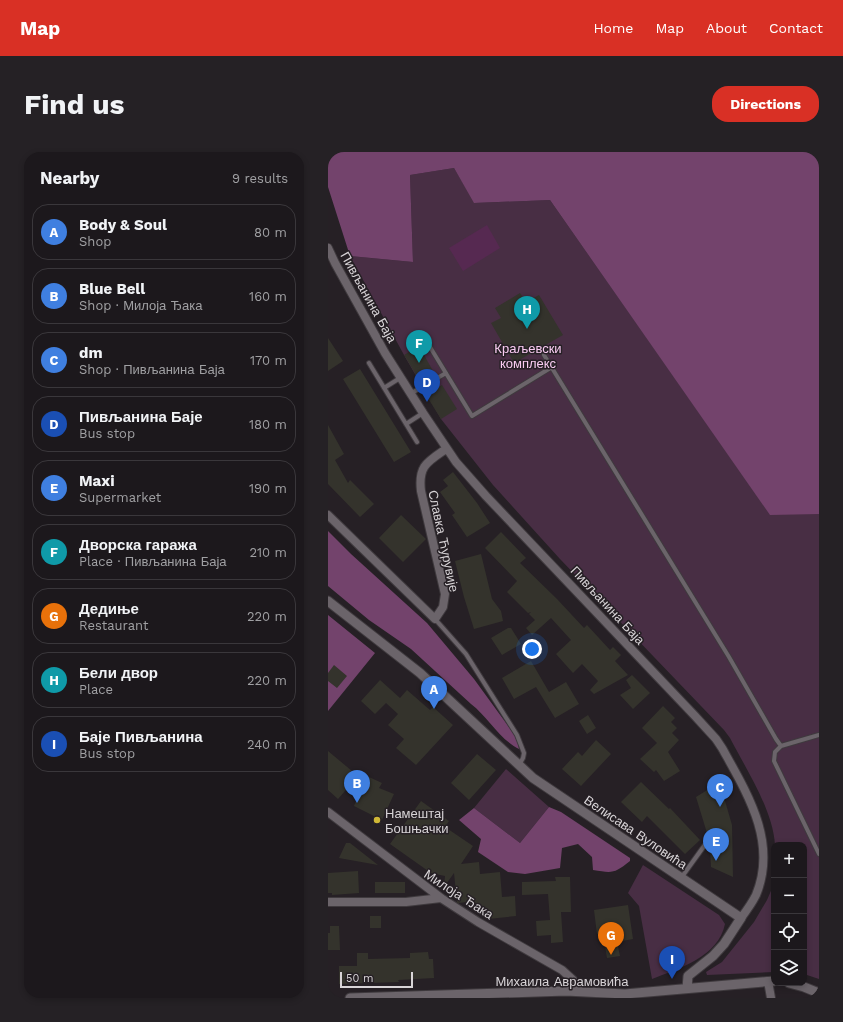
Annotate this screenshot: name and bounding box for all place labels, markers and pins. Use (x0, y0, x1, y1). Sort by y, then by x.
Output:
pin: H (514, 296, 540, 329)
pin: F (406, 330, 432, 363)
pin: D (414, 369, 440, 402)
pin: A (421, 676, 447, 709)
pin: B (344, 770, 370, 803)
pin: C (707, 774, 733, 807)
place label: Намештај Бошњачки (385, 806, 448, 836)
marker: Намештај Бошњачки (372, 815, 382, 825)
pin: E (703, 828, 729, 861)
pin: G (598, 922, 624, 955)
pin: I (659, 946, 685, 979)

